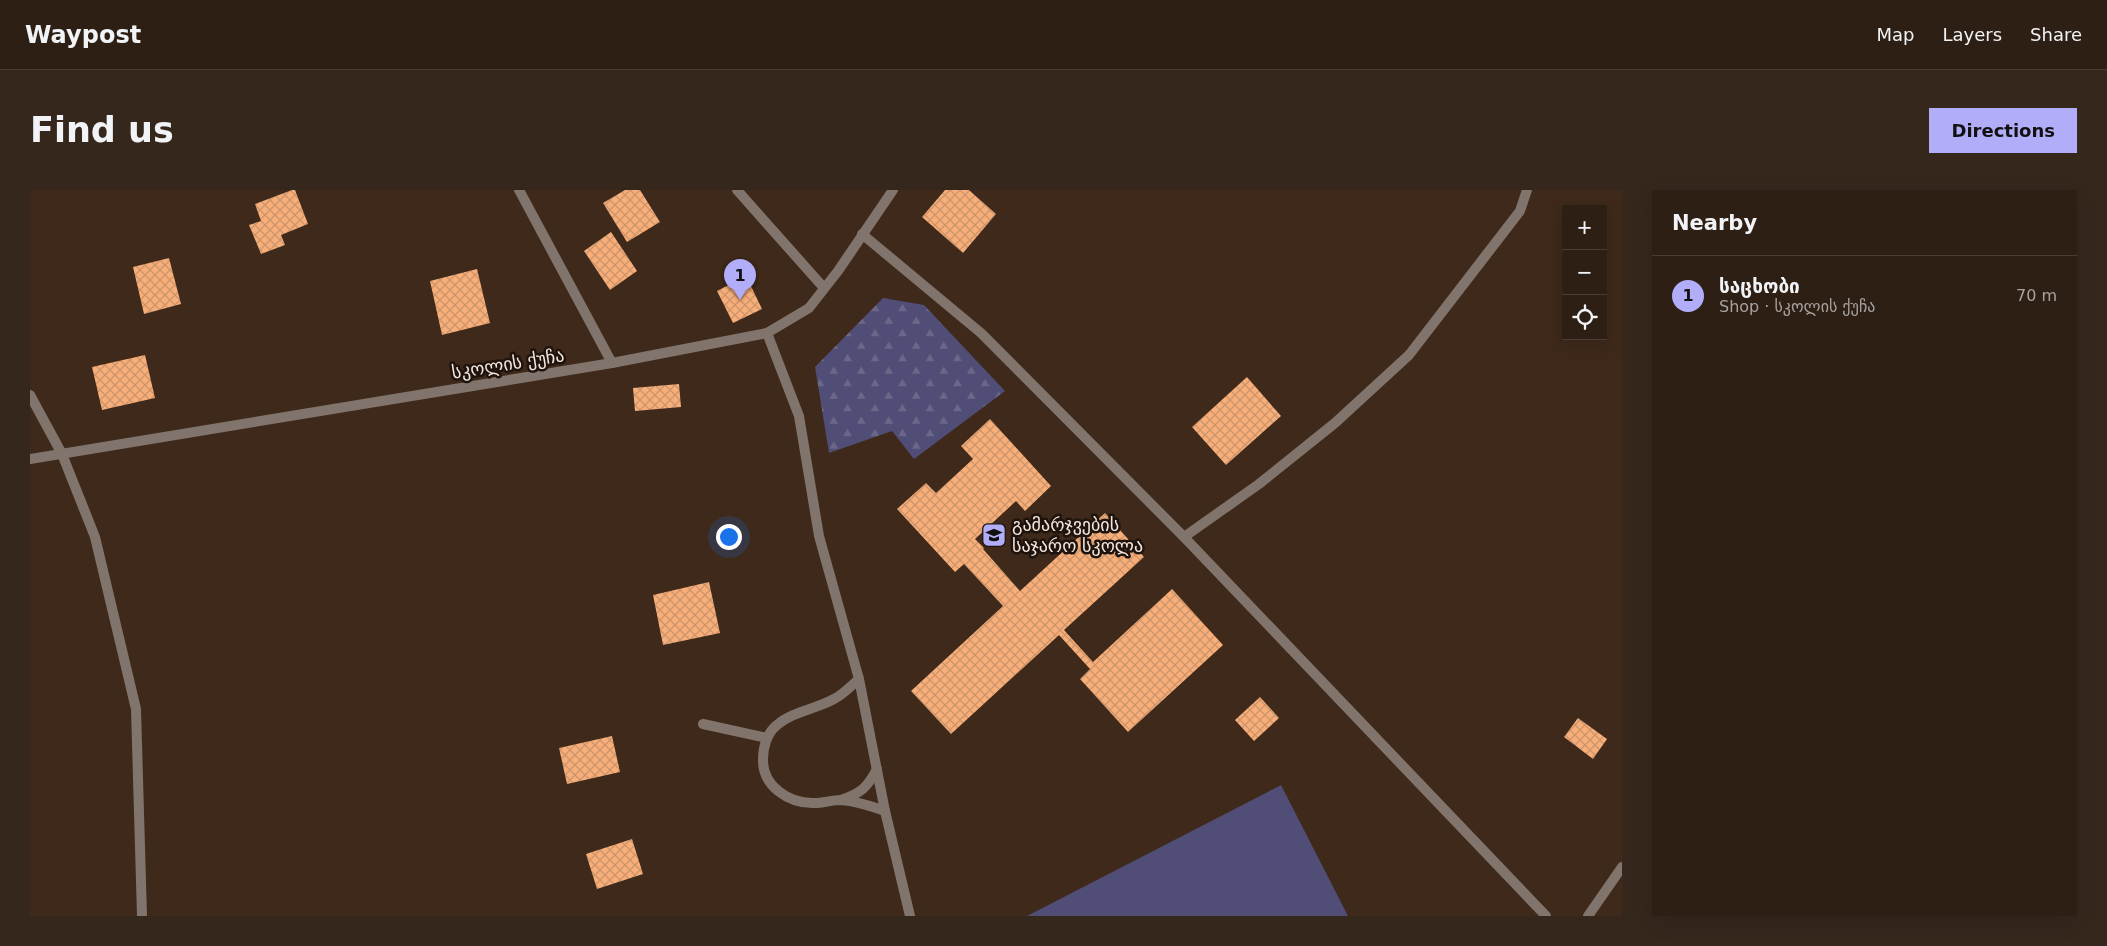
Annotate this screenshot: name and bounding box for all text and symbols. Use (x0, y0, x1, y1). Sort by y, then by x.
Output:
text: Waypost (25, 21, 141, 49)
text: Map (1876, 24, 1914, 45)
text: Layers (1942, 24, 2002, 45)
text: Share (2030, 24, 2082, 45)
button: Directions (1929, 108, 2077, 153)
text: Find us (30, 110, 174, 150)
map controls (1562, 205, 1607, 340)
button: + (1562, 205, 1607, 250)
text: Nearby (1672, 211, 1757, 235)
button: − (1562, 250, 1607, 295)
pin: 1 (724, 259, 756, 300)
text: საცხობი (1719, 275, 1800, 297)
text: 1 (1682, 286, 1694, 305)
text: 70 m (2016, 286, 2057, 305)
button: locate (1562, 295, 1607, 340)
text: Shop · სკოლის ქუჩა (1719, 297, 1875, 316)
street label: სკოლის ქუჩა (450, 344, 566, 383)
place label: გამარჯვების საჯარო სკოლა (1012, 514, 1143, 556)
school or university icon: გამარჯვების საჯარო სკოლა (981, 522, 1007, 548)
your location (716, 524, 742, 550)

